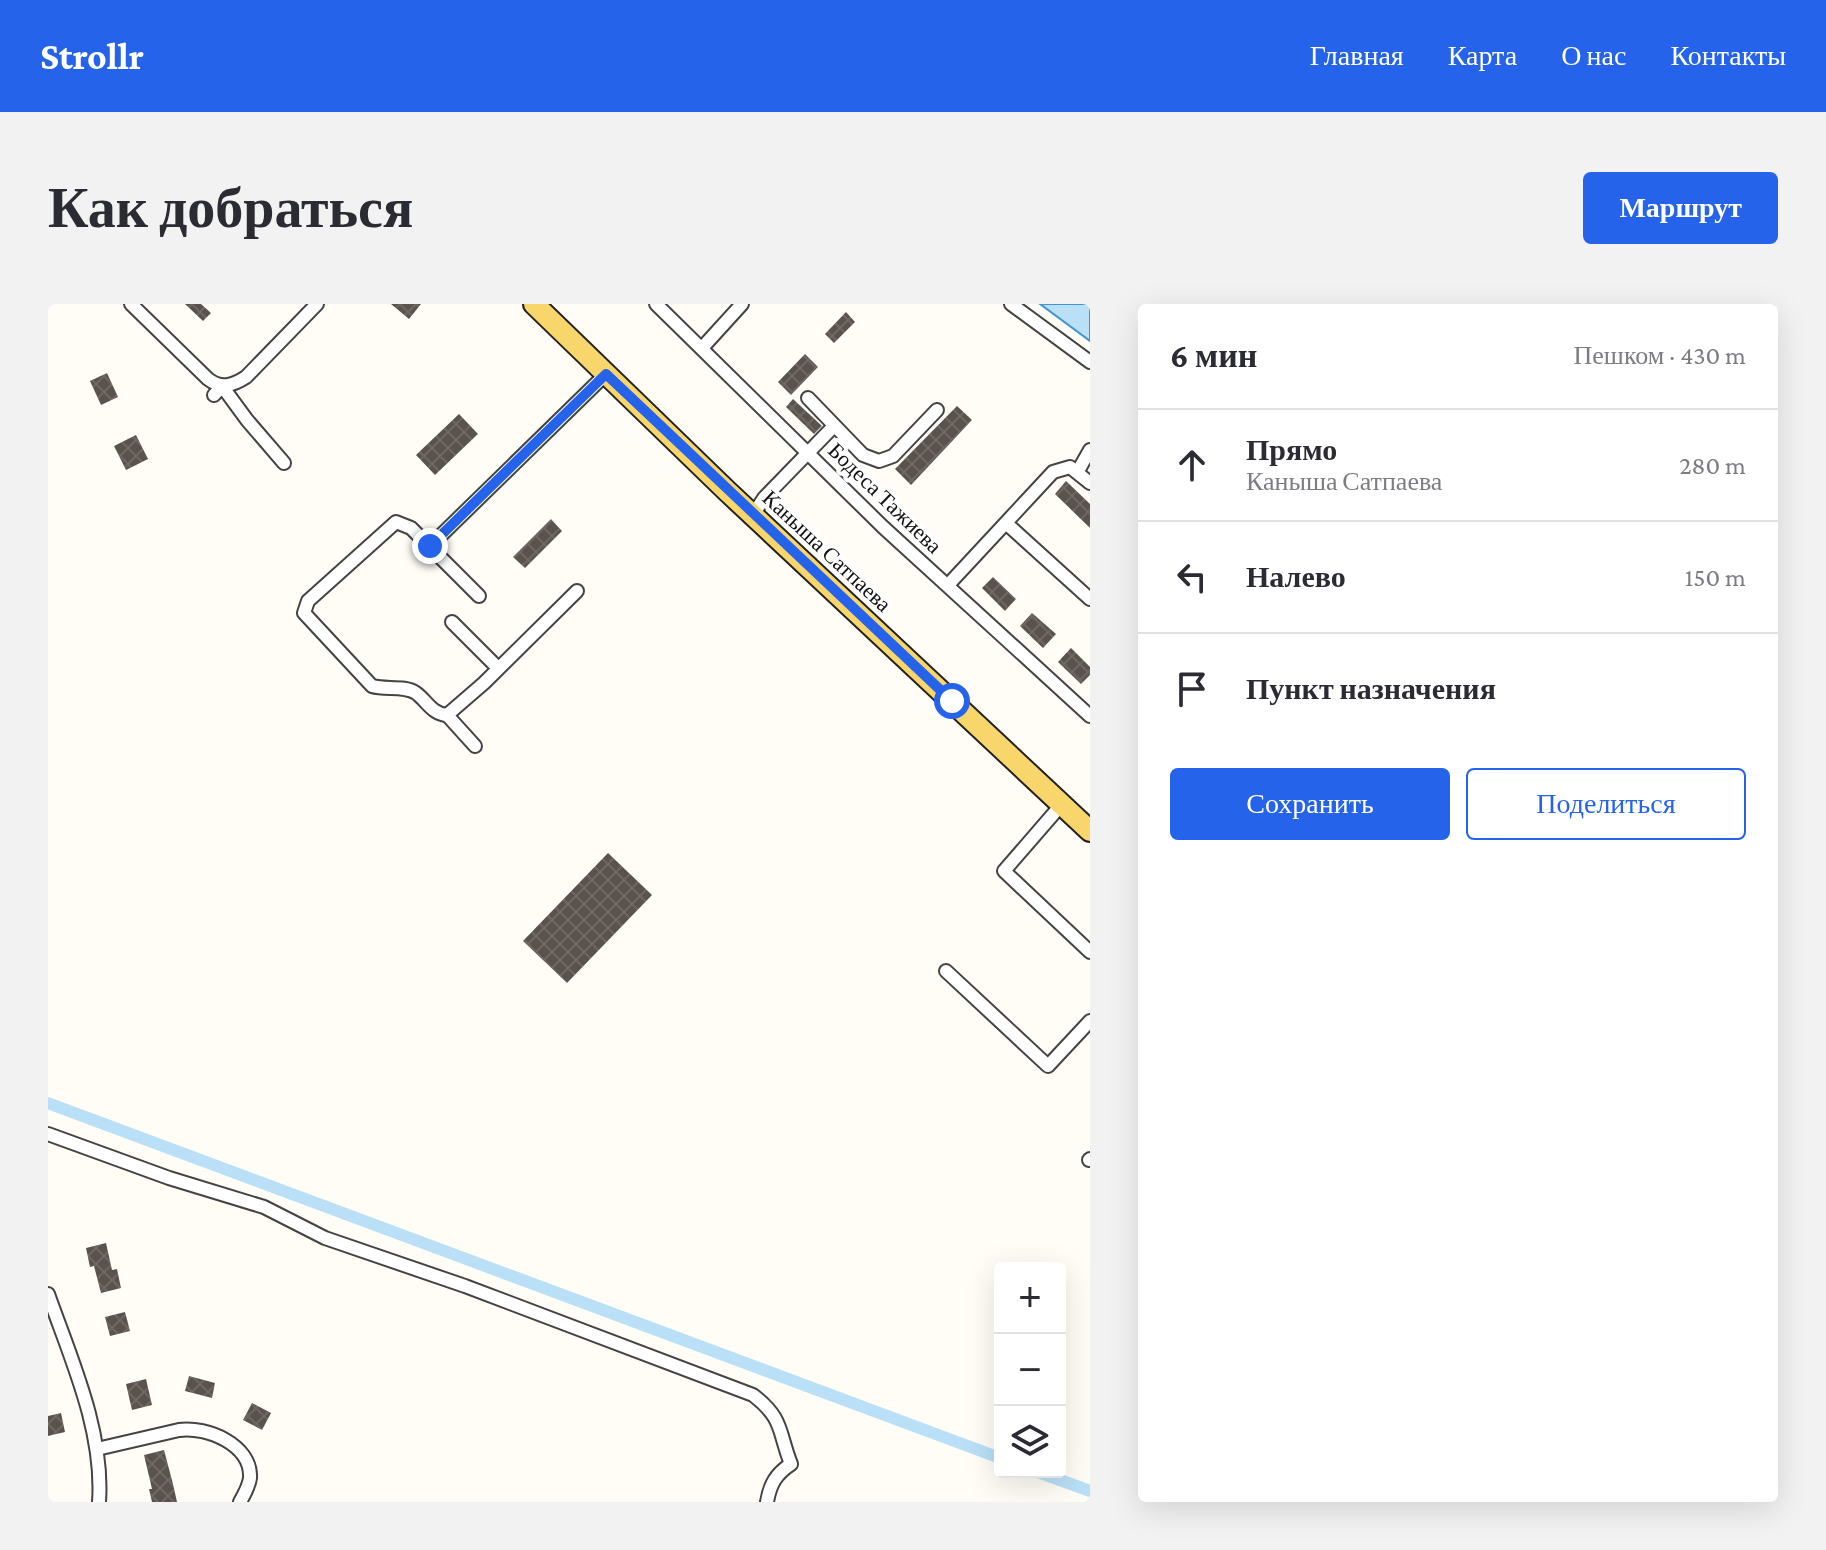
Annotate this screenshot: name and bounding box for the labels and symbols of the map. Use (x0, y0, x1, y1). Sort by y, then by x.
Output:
street label: Бодеса Тажиева (823, 438, 947, 558)
street label: Каныша Сатпаева (758, 485, 896, 617)
route end (412, 528, 448, 564)
route start (934, 683, 970, 719)

